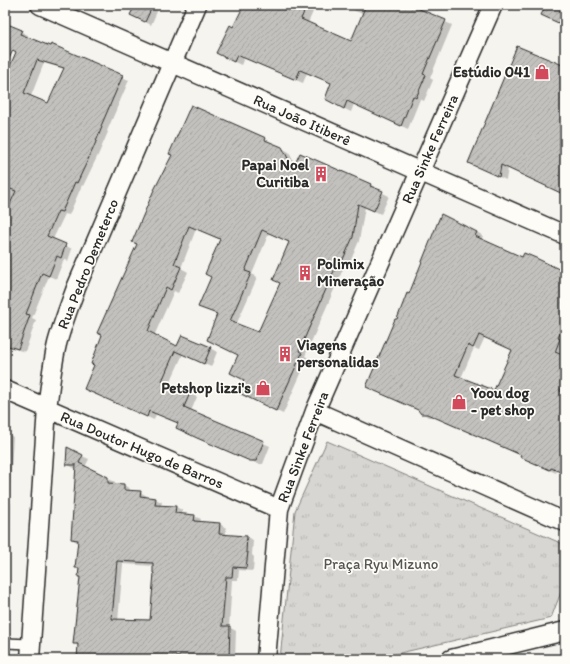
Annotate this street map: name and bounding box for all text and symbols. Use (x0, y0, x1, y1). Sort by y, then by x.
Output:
place label: Estúdio 041 (453, 63, 530, 81)
shop icon: Estúdio 041 (533, 63, 551, 81)
street label: Rua João Itiberê (250, 90, 354, 150)
street label: Rua Sinke Ferreira (398, 91, 462, 206)
place label: Papai Noel Curitiba (241, 156, 310, 191)
building icon: Papai Noel Curitiba (312, 165, 330, 183)
street label: Rua Pedro Demeterco (54, 196, 122, 332)
place label: Polimix Mineração (317, 255, 385, 291)
building icon: Polimix Mineração (296, 264, 314, 282)
place label: Viagens personalidas (296, 336, 379, 372)
building icon: Viagens personalidas (276, 345, 294, 363)
place label: Petshop lizzi's (161, 379, 251, 398)
shop icon: Petshop lizzi's (254, 379, 272, 397)
place label: Yoou dog - pet shop (470, 384, 535, 420)
street label: Rua Sinke Ferreira (273, 388, 333, 505)
shop icon: Yoou dog - pet shop (450, 393, 468, 411)
street label: Rua Doutor Hugo de Barros (58, 407, 227, 493)
park label: Praça Ryu Mizuno (324, 555, 438, 573)

